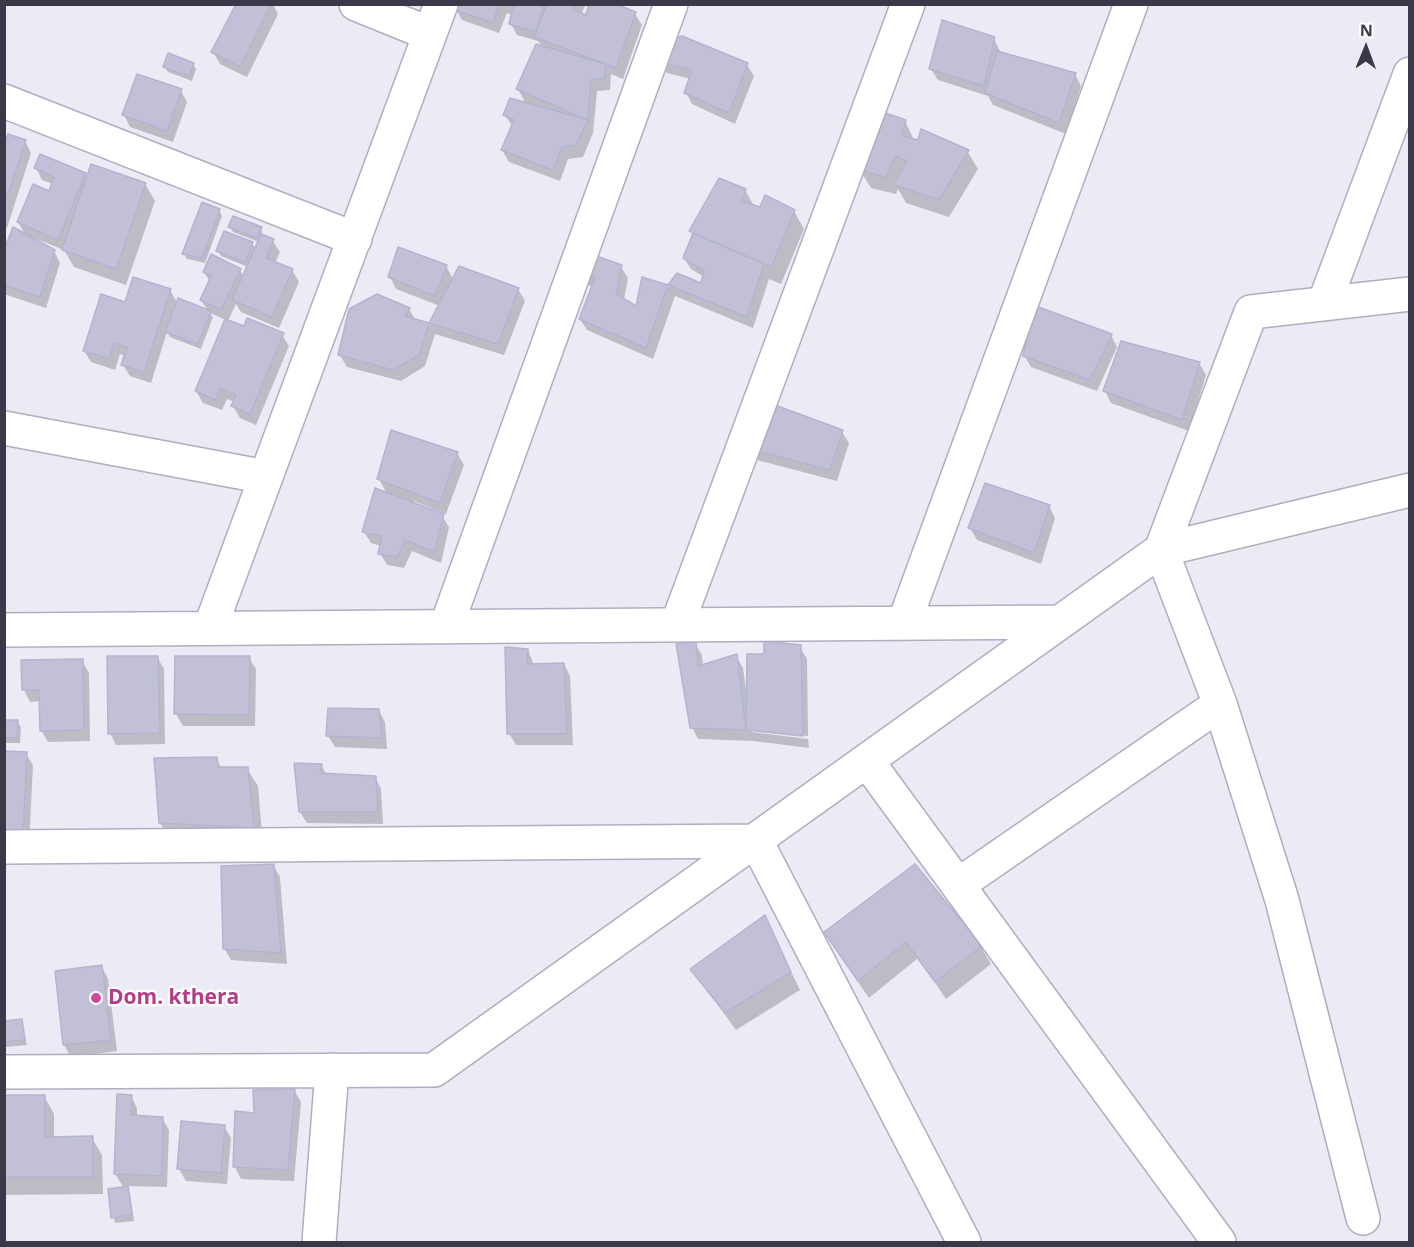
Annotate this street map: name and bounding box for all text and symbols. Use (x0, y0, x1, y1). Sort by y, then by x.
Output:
north arrow (1336, 18, 1396, 78)
text: N (1360, 19, 1373, 41)
place label: Dom. kthera (108, 985, 239, 1011)
marker: Dom. kthera (89, 991, 103, 1005)

